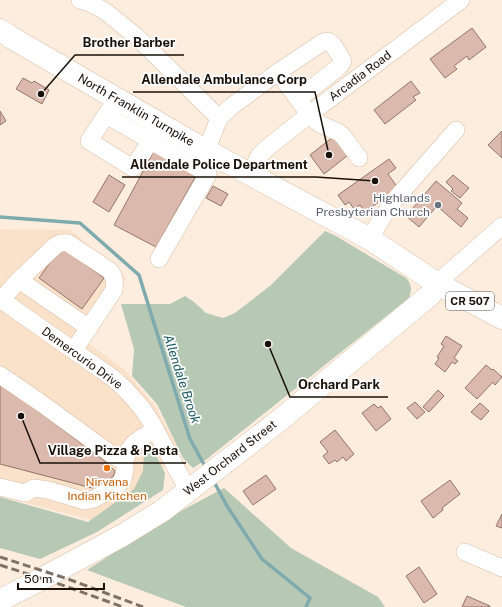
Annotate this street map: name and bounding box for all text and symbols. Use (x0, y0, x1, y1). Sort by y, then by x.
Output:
callout: Brother Barber (75, 30, 184, 55)
text: Brother Barber (83, 35, 176, 50)
street label: Arcadia Road (326, 48, 394, 104)
callout: Allendale Ambulance Corp (133, 67, 315, 92)
street label: North Franklin Turnpike (75, 71, 197, 149)
text: Allendale Ambulance Corp (141, 72, 307, 87)
callout: Allendale Police Department (122, 152, 316, 177)
text: Allendale Police Department (130, 157, 308, 172)
place label: Highlands Presbyterian Church (316, 191, 430, 219)
marker: Highlands Presbyterian Church (433, 200, 443, 210)
road number: CR 507 (446, 292, 494, 310)
street label: Demercurio Drive (39, 324, 125, 392)
water label: Allendale Brook (161, 333, 203, 425)
callout: Orchard Park (290, 372, 388, 397)
text: Orchard Park (298, 377, 380, 392)
street label: West Orchard Street (181, 417, 280, 499)
callout: Village Pizza & Pasta (40, 438, 186, 463)
text: Village Pizza & Pasta (48, 443, 178, 458)
marker: Nirvana Indian Kitchen (102, 463, 112, 473)
place label: Nirvana Indian Kitchen (67, 475, 147, 503)
scale bar (18, 565, 104, 591)
text: 50 m (24, 572, 52, 586)

